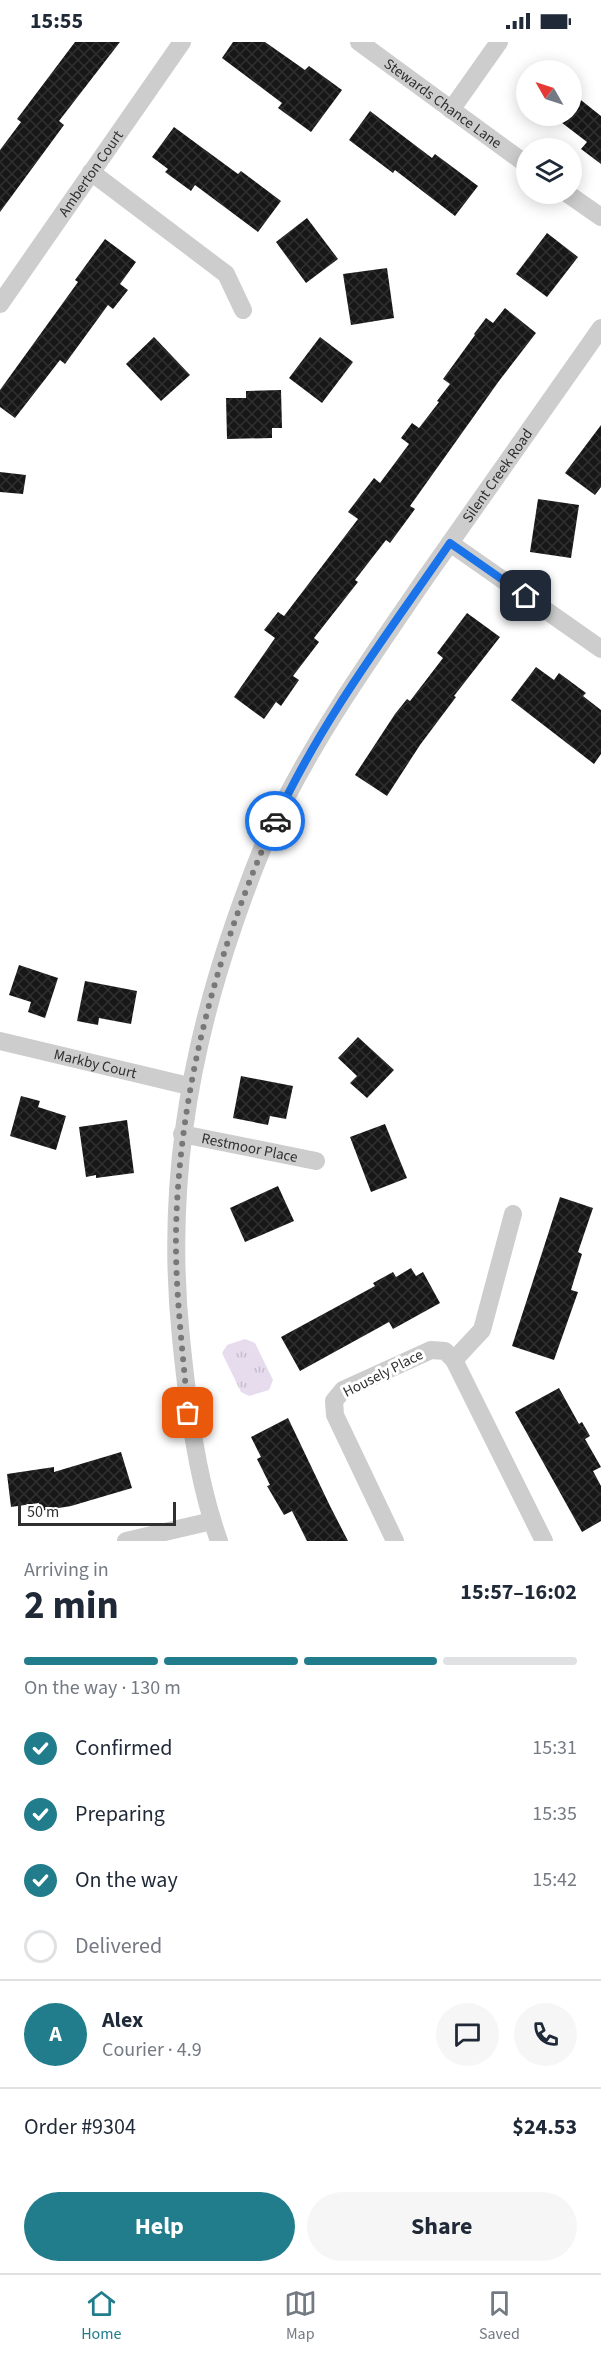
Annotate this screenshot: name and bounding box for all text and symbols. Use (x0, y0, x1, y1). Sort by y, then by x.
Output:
text: 15:55 (30, 5, 83, 37)
street label: Stewards Chance Lane (380, 54, 506, 154)
north arrow (516, 60, 582, 126)
map controls (516, 60, 582, 204)
street label: Amberton Court (54, 126, 129, 221)
button: layers (516, 138, 582, 204)
street label: Silent Creek Road (457, 425, 538, 527)
pin (500, 570, 551, 621)
icon: home (509, 579, 542, 612)
courier (245, 791, 305, 851)
icon: car (259, 805, 292, 838)
street label: Markby Court (52, 1044, 139, 1084)
street label: Restmoor Place (200, 1128, 300, 1168)
street label: Housely Place (339, 1344, 427, 1403)
pin (162, 1387, 213, 1438)
icon: bag (171, 1396, 204, 1429)
scale bar (18, 1499, 176, 1526)
text: 50 m (27, 1501, 59, 1523)
text: Arriving in (24, 1556, 109, 1584)
text: 15:57–16:02 (460, 1576, 577, 1608)
text: 2 min (24, 1578, 119, 1634)
text: On the way · 130 m (24, 1674, 181, 1702)
icon: check (24, 1732, 57, 1765)
text: Confirmed (75, 1732, 172, 1764)
text: 15:31 (532, 1734, 577, 1762)
icon: check (24, 1798, 57, 1831)
text: Preparing (75, 1798, 165, 1830)
text: 15:35 (532, 1800, 577, 1828)
icon: check (24, 1864, 57, 1897)
text: On the way (75, 1864, 178, 1896)
text: 15:42 (532, 1866, 577, 1894)
text: Delivered (75, 1930, 162, 1962)
button: chat (436, 2003, 499, 2066)
button: phone (514, 2003, 577, 2066)
text: Alex (102, 2004, 143, 2036)
text: A (49, 2018, 62, 2050)
text: Courier · 4.9 (102, 2036, 202, 2064)
text: Order #9304 (24, 2111, 136, 2143)
text: $24.53 (512, 2111, 577, 2143)
button: Help (24, 2192, 295, 2261)
button: Share (307, 2192, 577, 2261)
tab: Home (81, 2287, 121, 2345)
tab: Map (284, 2287, 317, 2345)
tab: Saved (479, 2287, 520, 2345)

